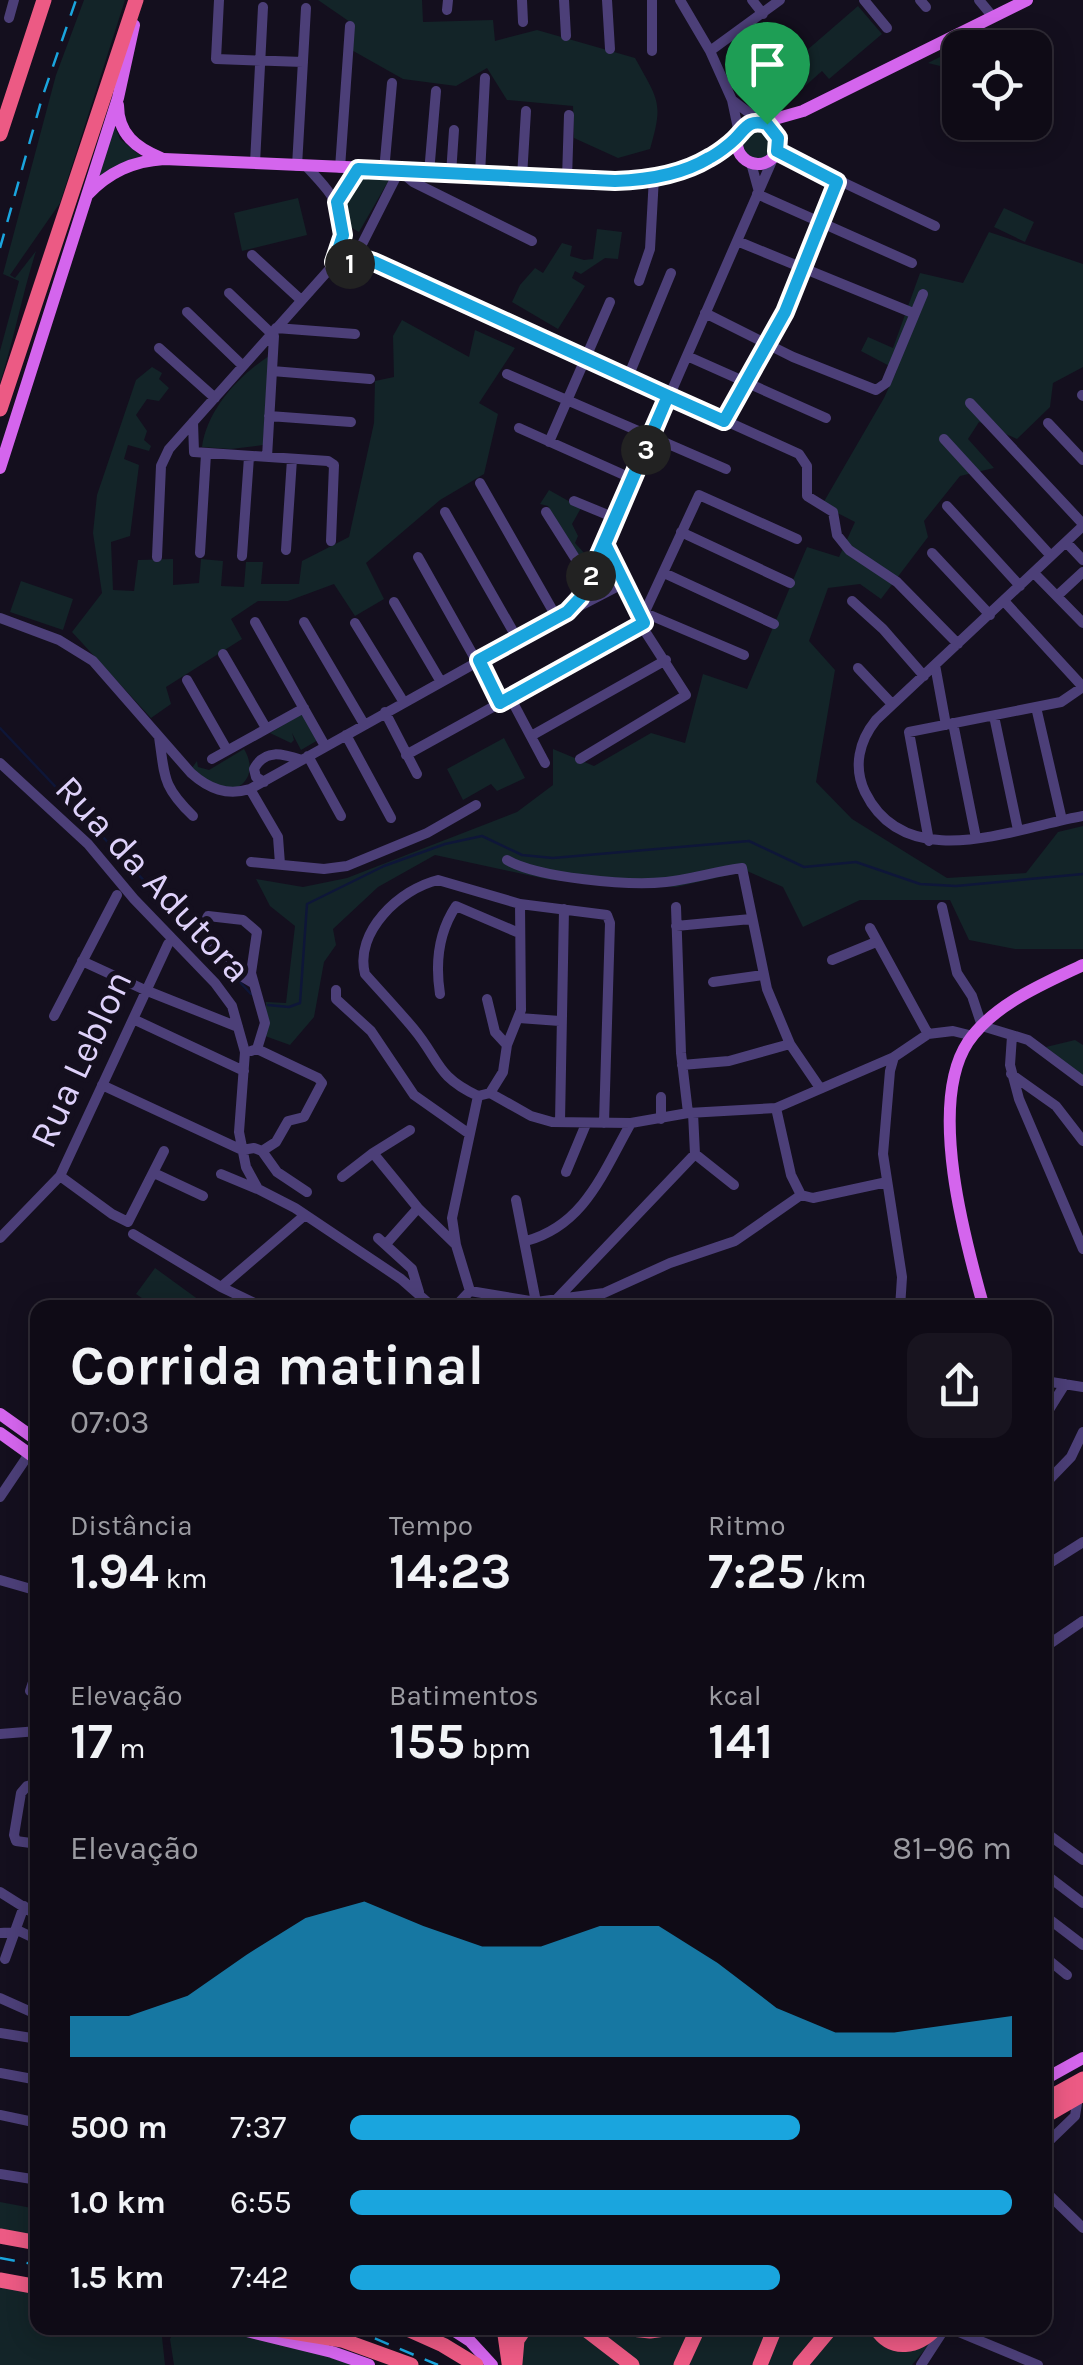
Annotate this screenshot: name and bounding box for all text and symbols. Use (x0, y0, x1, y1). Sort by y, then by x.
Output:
pin (725, 22, 810, 125)
map controls (942, 30, 1052, 140)
button: locate (942, 30, 1052, 140)
icon: arrive (740, 37, 795, 92)
pin: 1 (325, 239, 375, 289)
text: 1 (345, 247, 355, 280)
pin: 3 (621, 425, 671, 475)
text: 3 (637, 433, 655, 466)
pin: 2 (566, 551, 616, 601)
text: 2 (583, 559, 599, 592)
street label: Rua da Adutora (46, 766, 260, 992)
street label: Rua Leblon (20, 963, 142, 1155)
button: share (907, 1333, 1012, 1438)
text: Corrida matinal (70, 1334, 484, 1398)
text: 07:03 (70, 1404, 149, 1441)
text: Distância (70, 1509, 193, 1542)
text: Tempo (389, 1509, 473, 1542)
text: Ritmo (708, 1509, 786, 1542)
text: 1.94 (70, 1542, 159, 1601)
text: 14:23 (389, 1542, 511, 1601)
text: 7:25 (708, 1542, 806, 1601)
text: km (159, 1562, 207, 1595)
text: /km (806, 1562, 866, 1595)
text: Elevação (70, 1679, 183, 1712)
text: Batimentos (389, 1679, 539, 1712)
text: kcal (708, 1679, 761, 1712)
text: 17 (70, 1712, 113, 1771)
text: 155 (389, 1712, 465, 1771)
text: 141 (708, 1712, 773, 1771)
text: m (113, 1732, 146, 1765)
text: bpm (465, 1732, 531, 1765)
text: Elevação (70, 1830, 199, 1867)
text: 81–96 m (892, 1830, 1012, 1867)
text: 500 m (70, 2109, 168, 2146)
text: 7:37 (230, 2109, 286, 2146)
text: 1.0 km (70, 2184, 166, 2221)
text: 6:55 (230, 2184, 292, 2221)
text: 1.5 km (70, 2259, 164, 2296)
text: 7:42 (230, 2259, 289, 2296)

